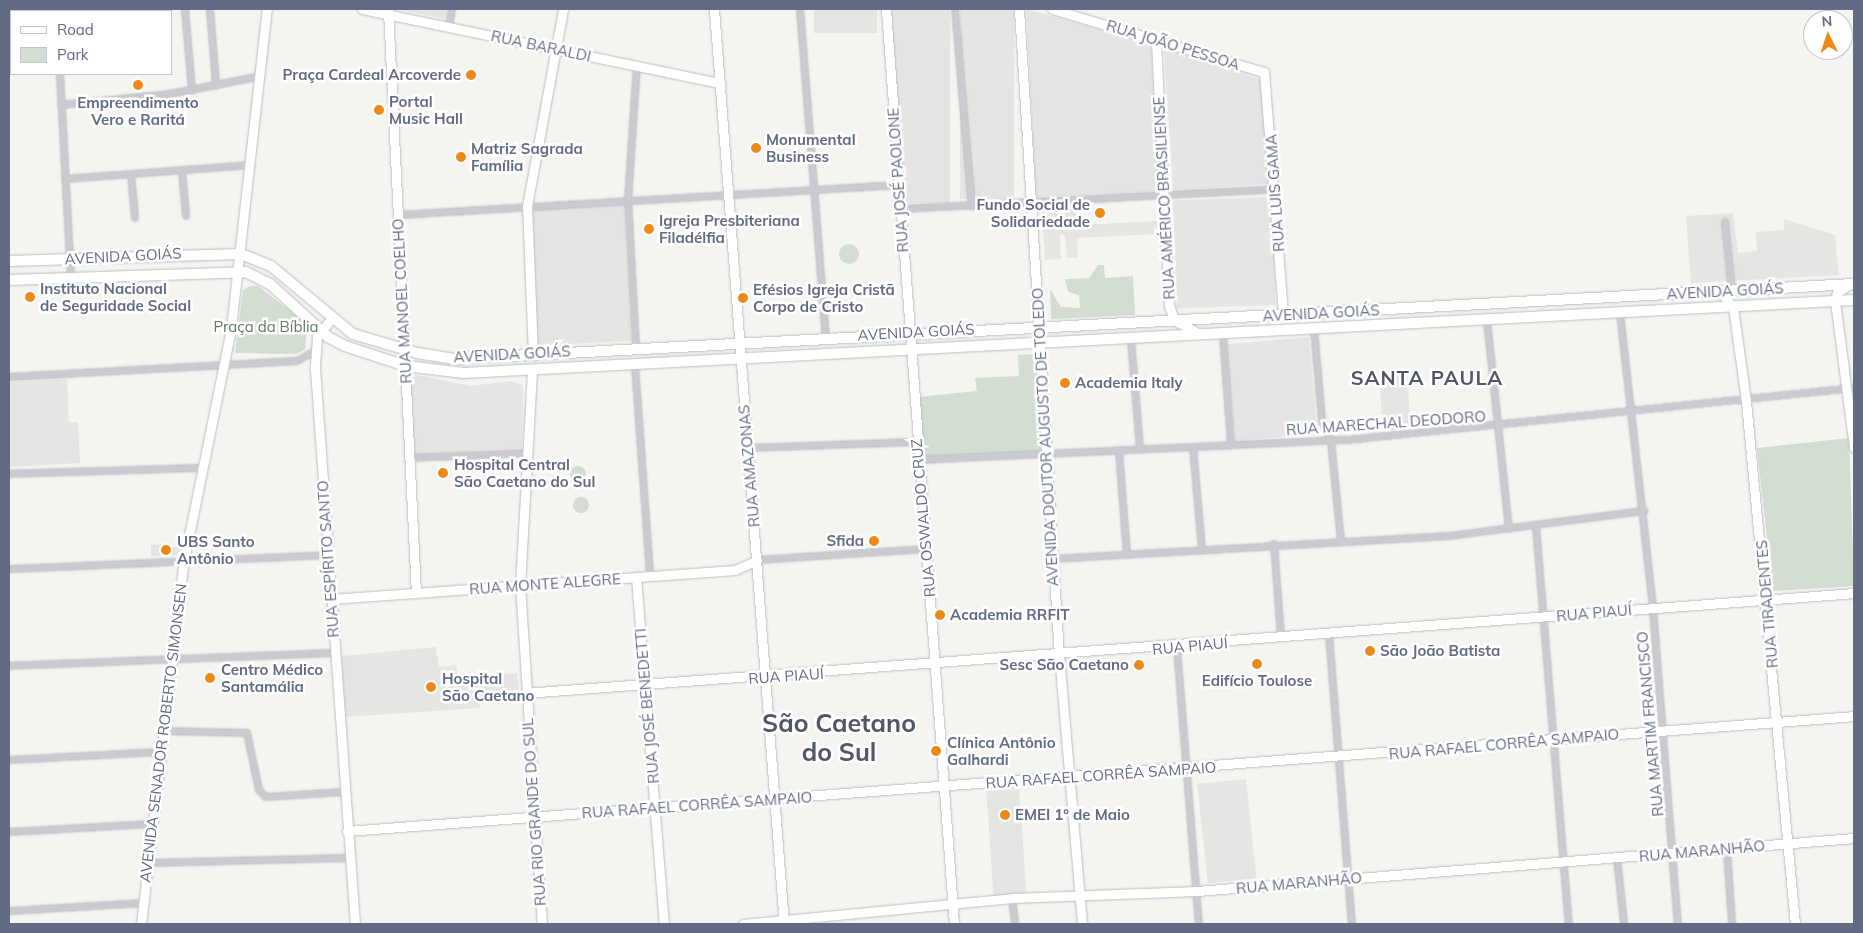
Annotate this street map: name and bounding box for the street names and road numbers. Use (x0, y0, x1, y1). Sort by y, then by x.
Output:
street label: RUA JOÃO PESSOA (1104, 16, 1242, 74)
street label: RUA BARALDI (489, 27, 593, 65)
street label: RUA AMÉRICO BRASILIENSE (1150, 96, 1178, 300)
street label: RUA JOSÉ PAOLONE (884, 107, 912, 253)
street label: RUA LUIS GAMA (1262, 134, 1288, 252)
street label: RUA MANOEL COELHO (389, 218, 415, 384)
street label: AVENIDA GOIÁS (64, 244, 182, 268)
street label: AVENIDA GOIÁS (1666, 279, 1784, 303)
street label: AVENIDA DOUTOR AUGUSTO DE TOLEDO (1028, 287, 1062, 587)
street label: AVENIDA GOIÁS (1262, 301, 1380, 325)
street label: AVENIDA GOIÁS (857, 320, 975, 344)
street label: AVENIDA GOIÁS (453, 342, 571, 366)
street label: RUA AMAZONAS (735, 404, 763, 528)
street label: RUA MARECHAL DEODORO (1285, 407, 1487, 439)
street label: RUA OSWALDO CRUZ (907, 438, 939, 598)
street label: RUA ESPÍRITO SANTO (314, 480, 342, 638)
street label: RUA TIRADENTES (1752, 539, 1782, 669)
street label: RUA MONTE ALEGRE (469, 570, 621, 598)
street label: AVENIDA SENADOR ROBERTO SIMONSEN (136, 582, 190, 884)
street label: RUA PIAUÍ (1556, 601, 1632, 625)
street label: RUA JOSÉ BENEDETTI (631, 628, 663, 784)
street label: RUA MARTIM FRANCISCO (1633, 631, 1667, 817)
street label: RUA PIAUÍ (1152, 634, 1228, 658)
street label: RUA PIAUÍ (748, 664, 824, 688)
street label: RUA RIO GRANDE DO SUL (518, 717, 550, 907)
street label: RUA RAFAEL CORRÊA SAMPAIO (1388, 725, 1620, 763)
street label: RUA RAFAEL CORRÊA SAMPAIO (985, 758, 1217, 792)
street label: RUA RAFAEL CORRÊA SAMPAIO (581, 788, 813, 822)
street label: RUA MARANHÃO (1638, 837, 1766, 865)
street label: RUA MARANHÃO (1235, 869, 1363, 897)

